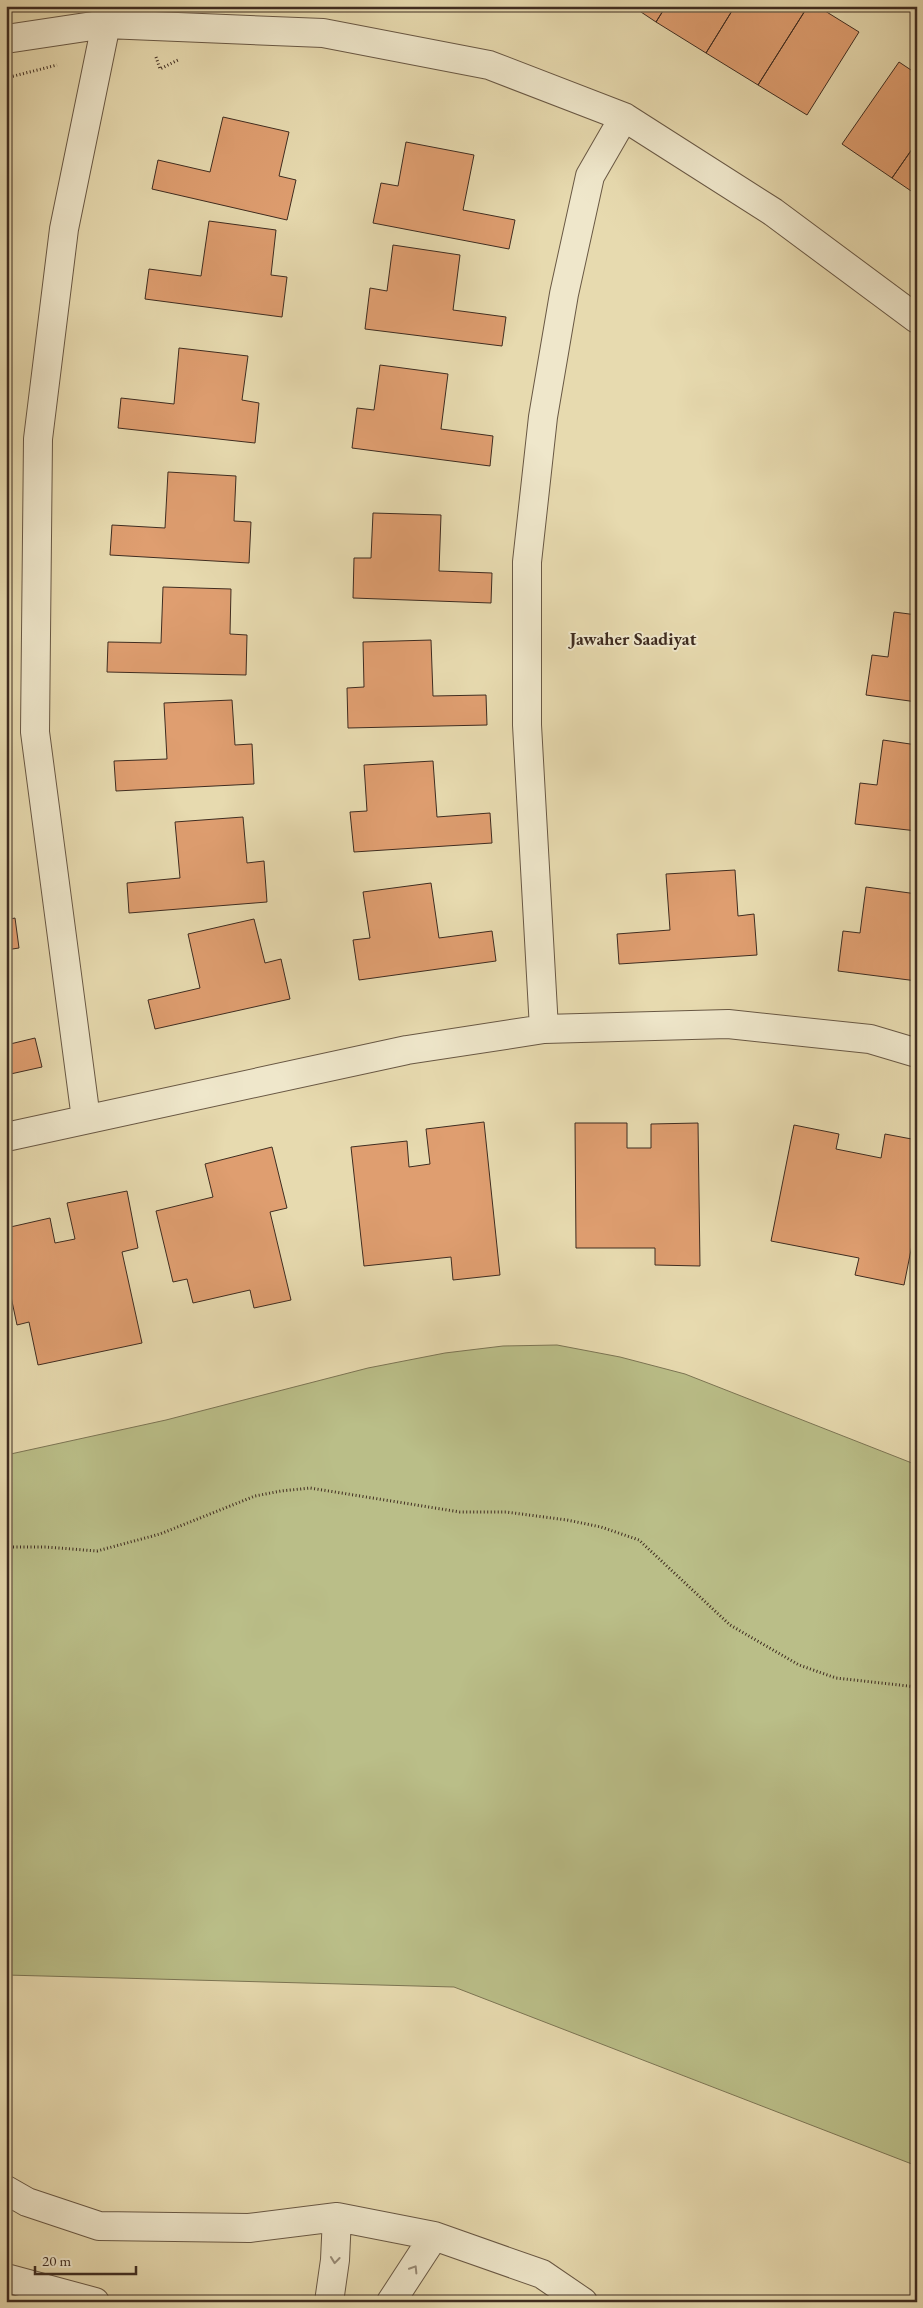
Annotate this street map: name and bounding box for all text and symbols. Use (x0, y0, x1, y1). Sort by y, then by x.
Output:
district label: Jawaher Saadiyat (568, 627, 697, 650)
scale bar (35, 2243, 136, 2275)
text: 20 m (42, 2251, 71, 2270)
one-way arrow (329, 2256, 340, 2264)
one-way arrow (407, 2266, 417, 2275)

